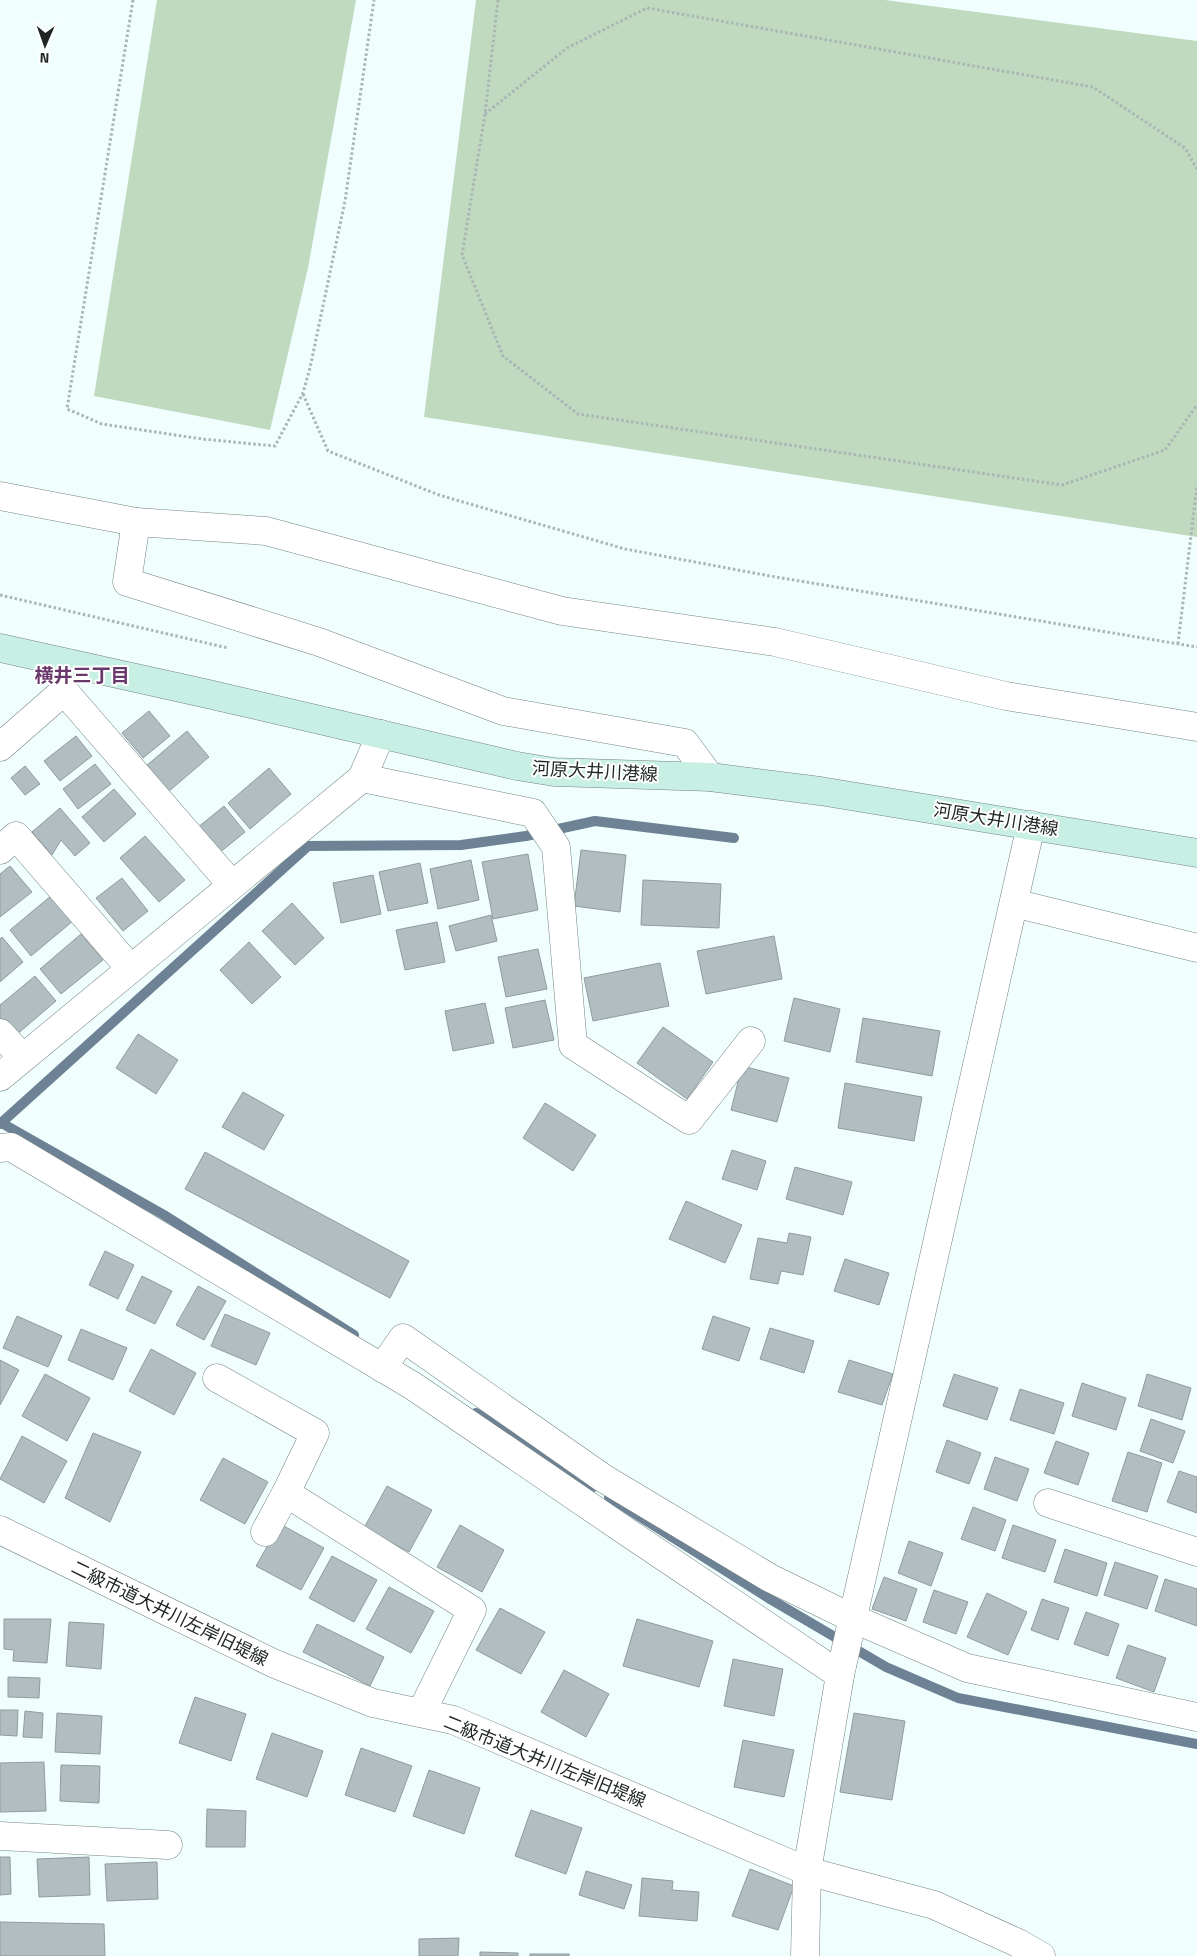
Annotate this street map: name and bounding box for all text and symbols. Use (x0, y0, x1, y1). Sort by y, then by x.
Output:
north arrow (20, 20, 70, 70)
text: N (39, 48, 50, 69)
district label: 横井三丁目 (34, 660, 130, 689)
street label: 河原大井川港線 (531, 754, 659, 788)
street label: 河原大井川港線 (932, 796, 1060, 842)
street label: 二級市道大井川左岸旧堤線 (67, 1554, 273, 1672)
street label: 二級市道大井川左岸旧堤線 (440, 1708, 650, 1814)

